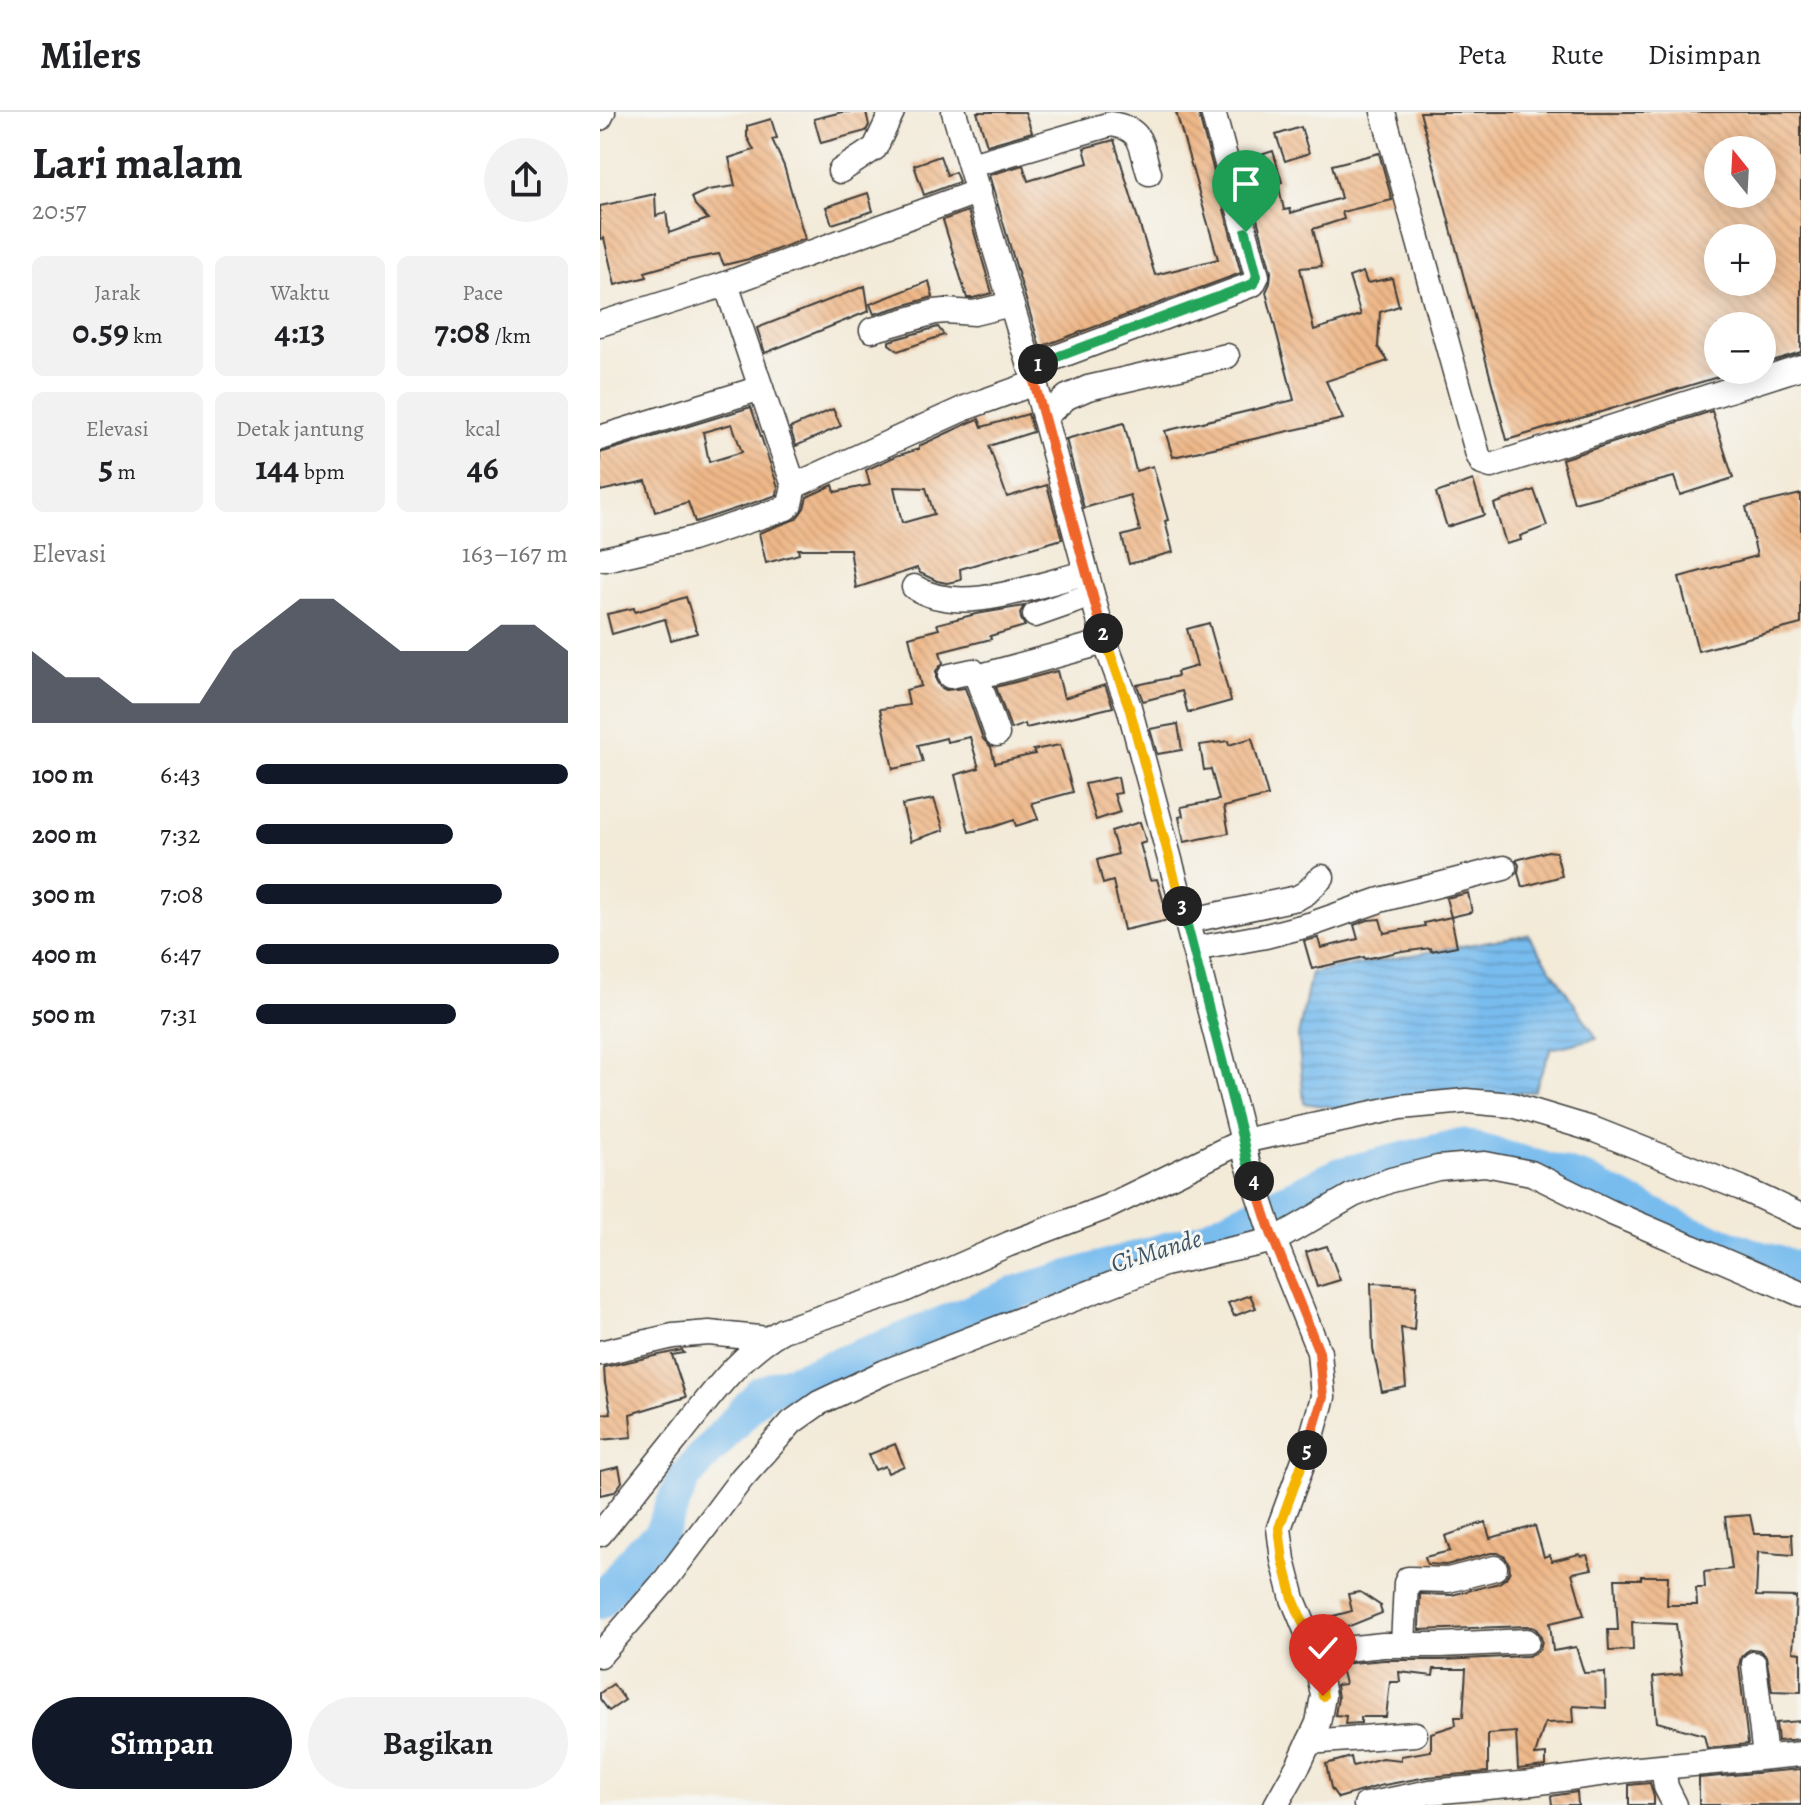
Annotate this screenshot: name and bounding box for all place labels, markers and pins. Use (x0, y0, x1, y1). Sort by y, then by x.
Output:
pin (1212, 150, 1280, 232)
pin: 1 (1018, 344, 1058, 384)
pin: 2 (1083, 613, 1123, 653)
pin: 3 (1162, 886, 1202, 926)
pin: 4 (1234, 1161, 1274, 1201)
pin: 5 (1287, 1430, 1327, 1470)
pin (1289, 1614, 1357, 1696)

